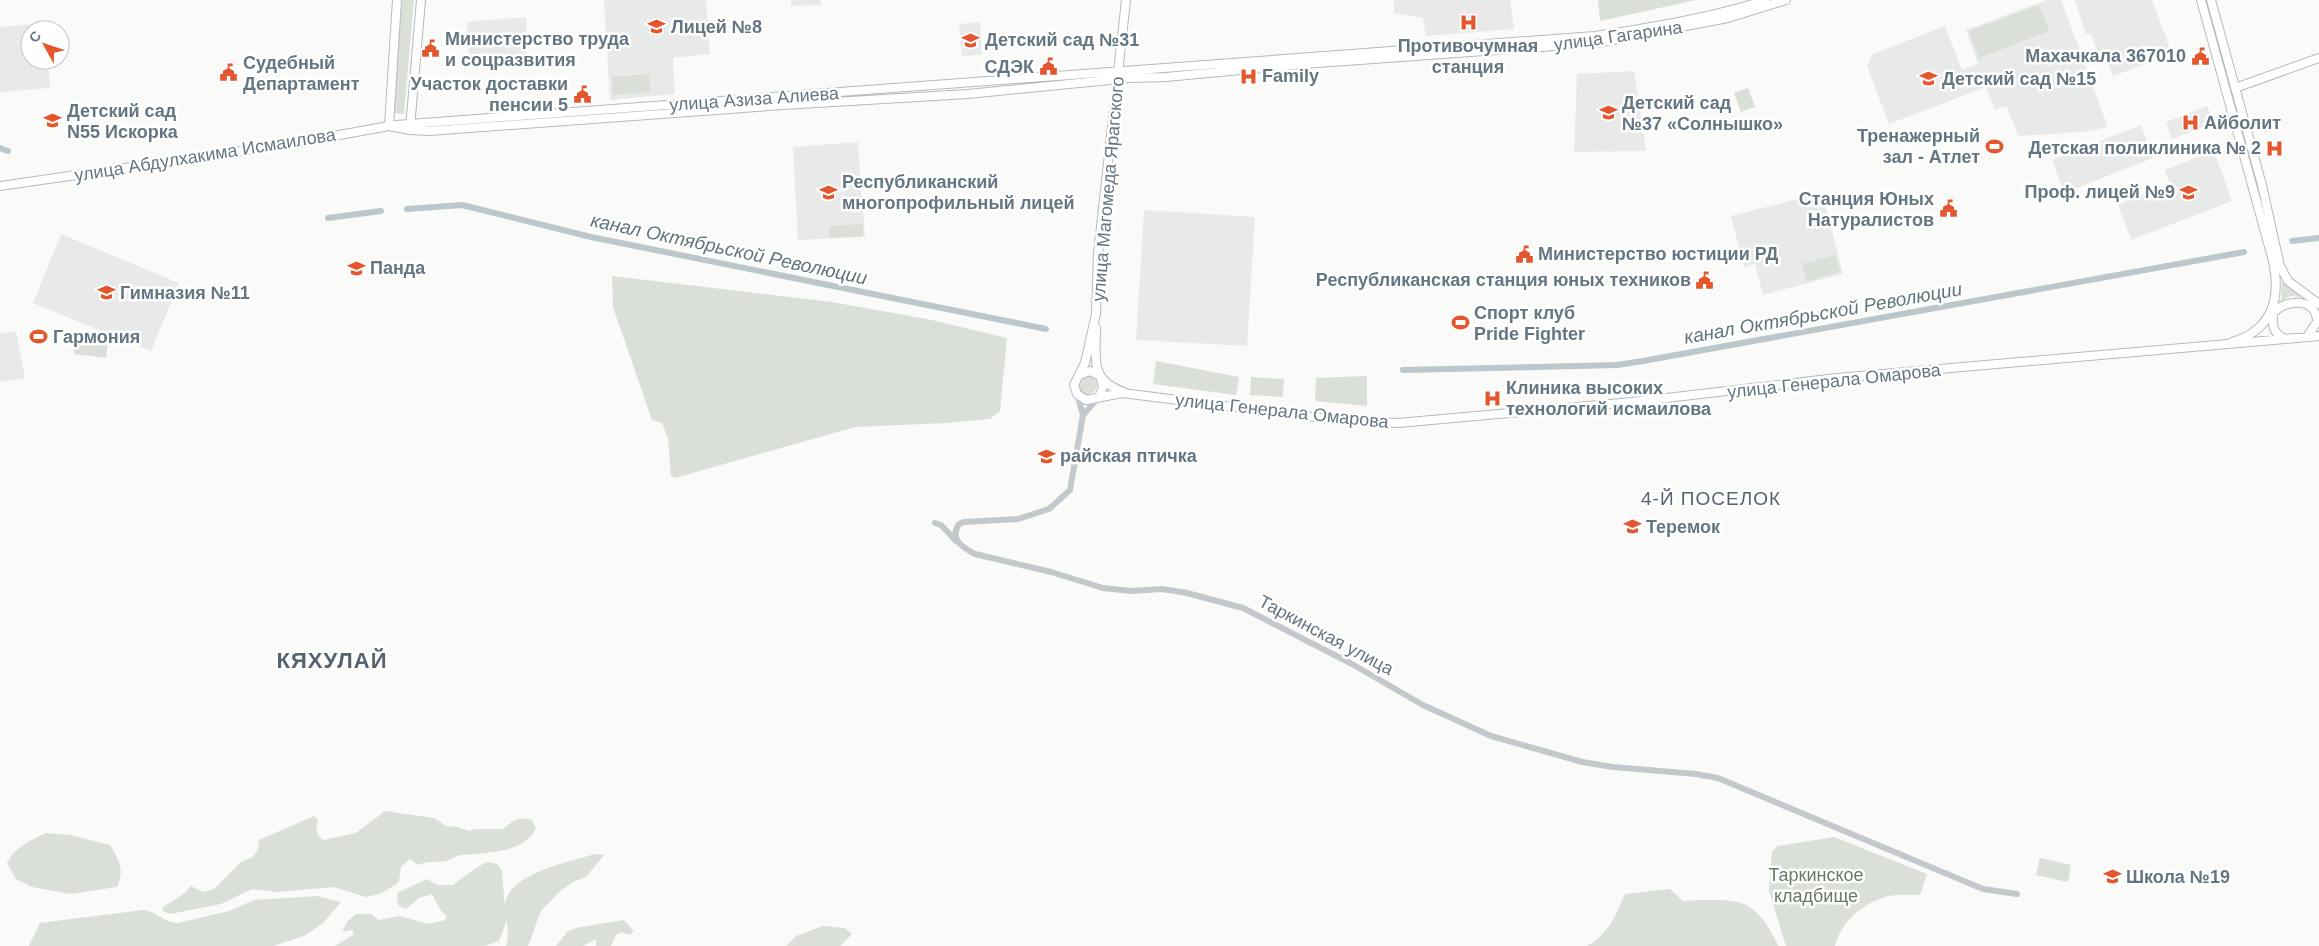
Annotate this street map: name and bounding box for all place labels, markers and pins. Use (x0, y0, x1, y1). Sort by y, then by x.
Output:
hospital icon: Противочумная станция (1458, 13, 1478, 33)
school or university icon: Лицей №8 (647, 17, 667, 37)
place label: Лицей №8 (671, 17, 762, 37)
place label: Министерство труда и соцразвития (445, 29, 630, 70)
school or university icon: Детский сад №31 (961, 30, 981, 50)
place label: Детский сад №31 (985, 30, 1139, 50)
place label: Противочумная станция (1398, 36, 1538, 77)
public building icon: Министерство труда и соцразвития (421, 39, 441, 59)
place label: Махачкала 367010 (2025, 46, 2186, 66)
public building icon: Махачкала 367010 (2190, 46, 2210, 66)
place label: Судебный Департамент (243, 53, 360, 94)
place label: СДЭК (985, 57, 1035, 77)
public building icon: СДЭК (1038, 57, 1058, 77)
public building icon: Судебный Департамент (219, 63, 239, 83)
hospital icon: Family (1238, 66, 1258, 86)
place label: Family (1262, 66, 1319, 86)
school or university icon: Детский сад №15 (1918, 69, 1938, 89)
place label: Детский сад №15 (1942, 69, 2096, 89)
place label: Участок доставки пенсии 5 (411, 74, 568, 115)
public building icon: Участок доставки пенсии 5 (572, 84, 592, 104)
place label: Детский сад №37 «Солнышко» (1622, 93, 1783, 134)
place label: Детский сад N55 Искорка (67, 101, 179, 142)
school or university icon: Детский сад №37 «Солнышко» (1598, 103, 1618, 123)
school or university icon: Детский сад N55 Искорка (43, 111, 63, 131)
hospital icon: Айболит (2180, 113, 2200, 133)
place label: Айболит (2204, 113, 2281, 133)
place label: Тренажерный зал - Атлет (1857, 126, 1980, 167)
sports icon: Тренажерный зал - Атлет (1984, 136, 2004, 156)
place label: Детская поликлиника № 2 (2028, 138, 2261, 158)
hospital icon: Детская поликлиника № 2 (2265, 138, 2285, 158)
place label: Республиканский многопрофильный лицей (842, 172, 1075, 213)
school or university icon: Республиканский многопрофильный лицей (818, 182, 838, 202)
place label: Проф. лицей №9 (2025, 182, 2175, 202)
school or university icon: Проф. лицей №9 (2179, 182, 2199, 202)
place label: Станция Юных Натуралистов (1799, 189, 1934, 230)
public building icon: Станция Юных Натуралистов (1938, 199, 1958, 219)
public building icon: Министерство юстиции РД (1514, 244, 1534, 264)
place label: Министерство юстиции РД (1538, 244, 1779, 264)
school or university icon: Панда (346, 258, 366, 278)
place label: Панда (370, 258, 426, 278)
place label: Республиканская станция юных техников (1316, 270, 1691, 290)
public building icon: Республиканская станция юных техников (1695, 270, 1715, 290)
school or university icon: Гимназия №11 (96, 283, 116, 303)
place label: Гимназия №11 (120, 283, 250, 303)
place label: Спорт клуб Pride Fighter (1474, 303, 1585, 344)
sports icon: Спорт клуб Pride Fighter (1450, 313, 1470, 333)
sports icon: Гармония (29, 327, 49, 347)
place label: Гармония (53, 327, 140, 347)
place label: Клиника высоких технологий исмаилова (1506, 378, 1712, 419)
hospital icon: Клиника высоких технологий исмаилова (1482, 388, 1502, 408)
school or university icon: райская птичка (1036, 446, 1056, 466)
place label: райская птичка (1060, 446, 1198, 466)
school or university icon: Теремок (1622, 517, 1642, 537)
place label: Теремок (1646, 517, 1721, 537)
school or university icon: Школа №19 (2102, 867, 2122, 887)
place label: Школа №19 (2126, 867, 2230, 887)

